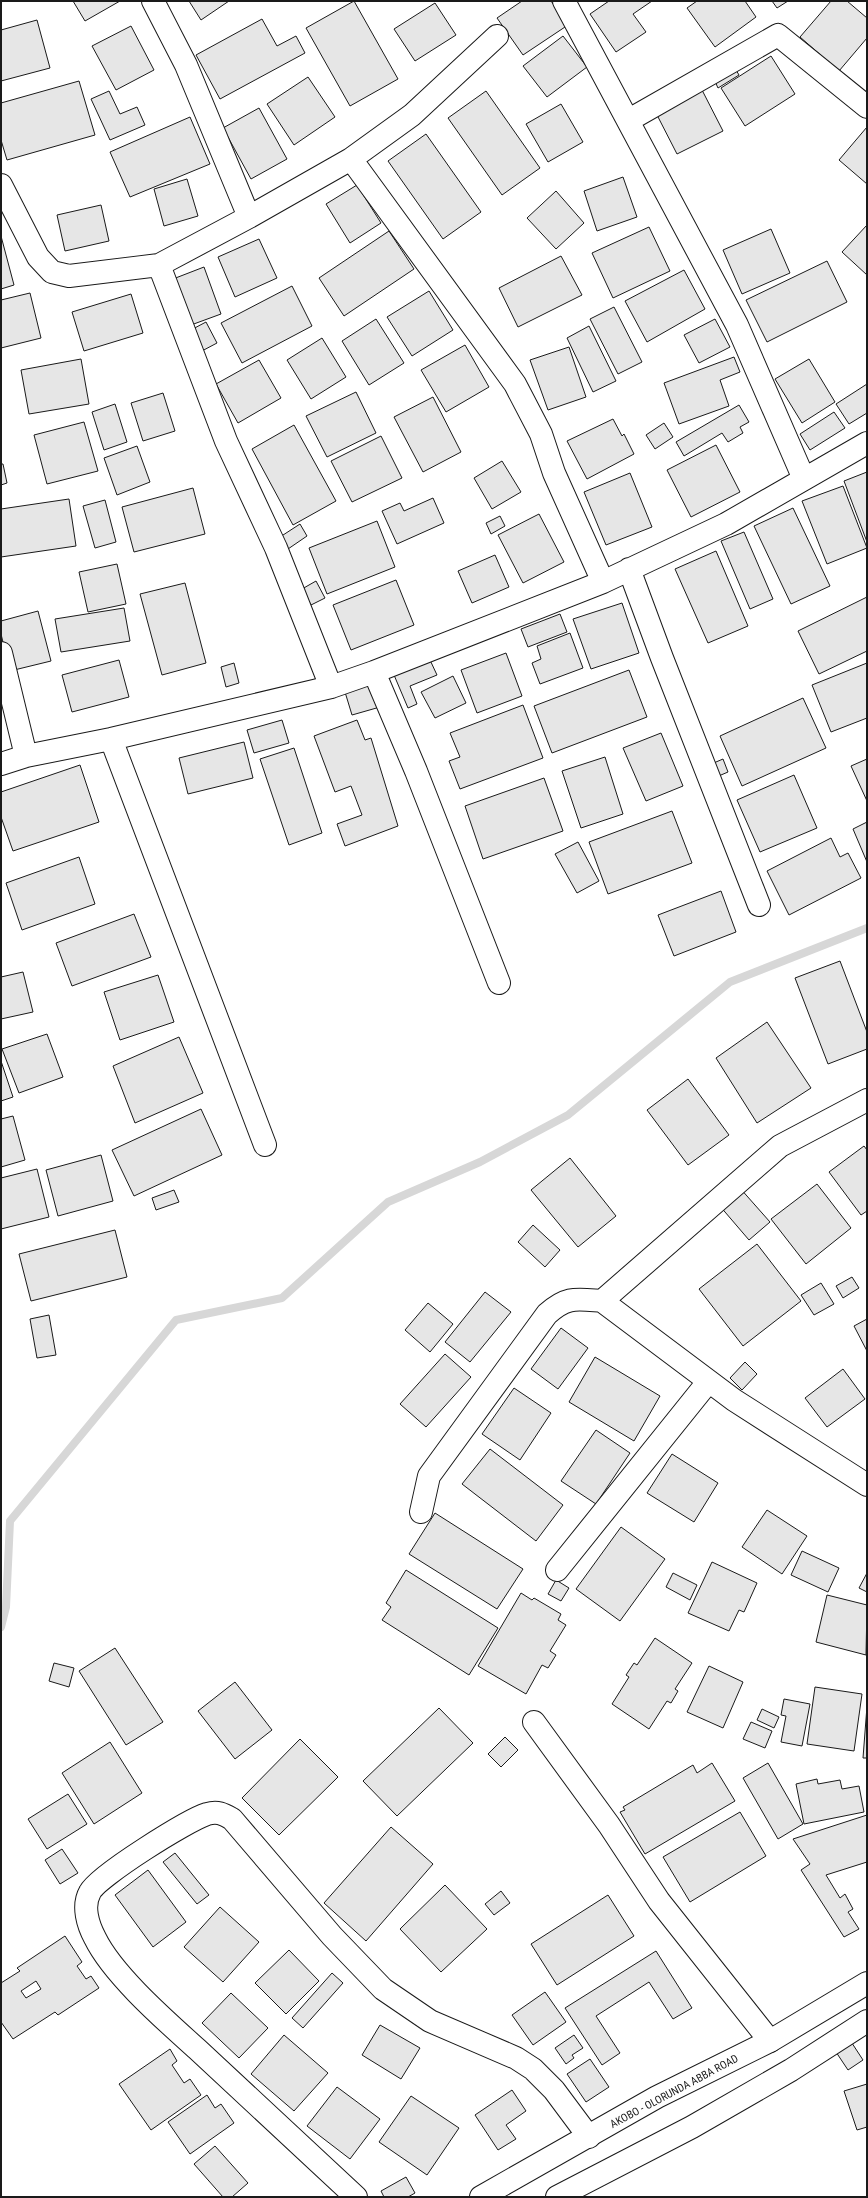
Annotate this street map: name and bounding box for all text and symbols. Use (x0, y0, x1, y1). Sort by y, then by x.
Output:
street label: AKOBO - OLORUNDA ABBA ROAD (608, 2052, 741, 2131)

